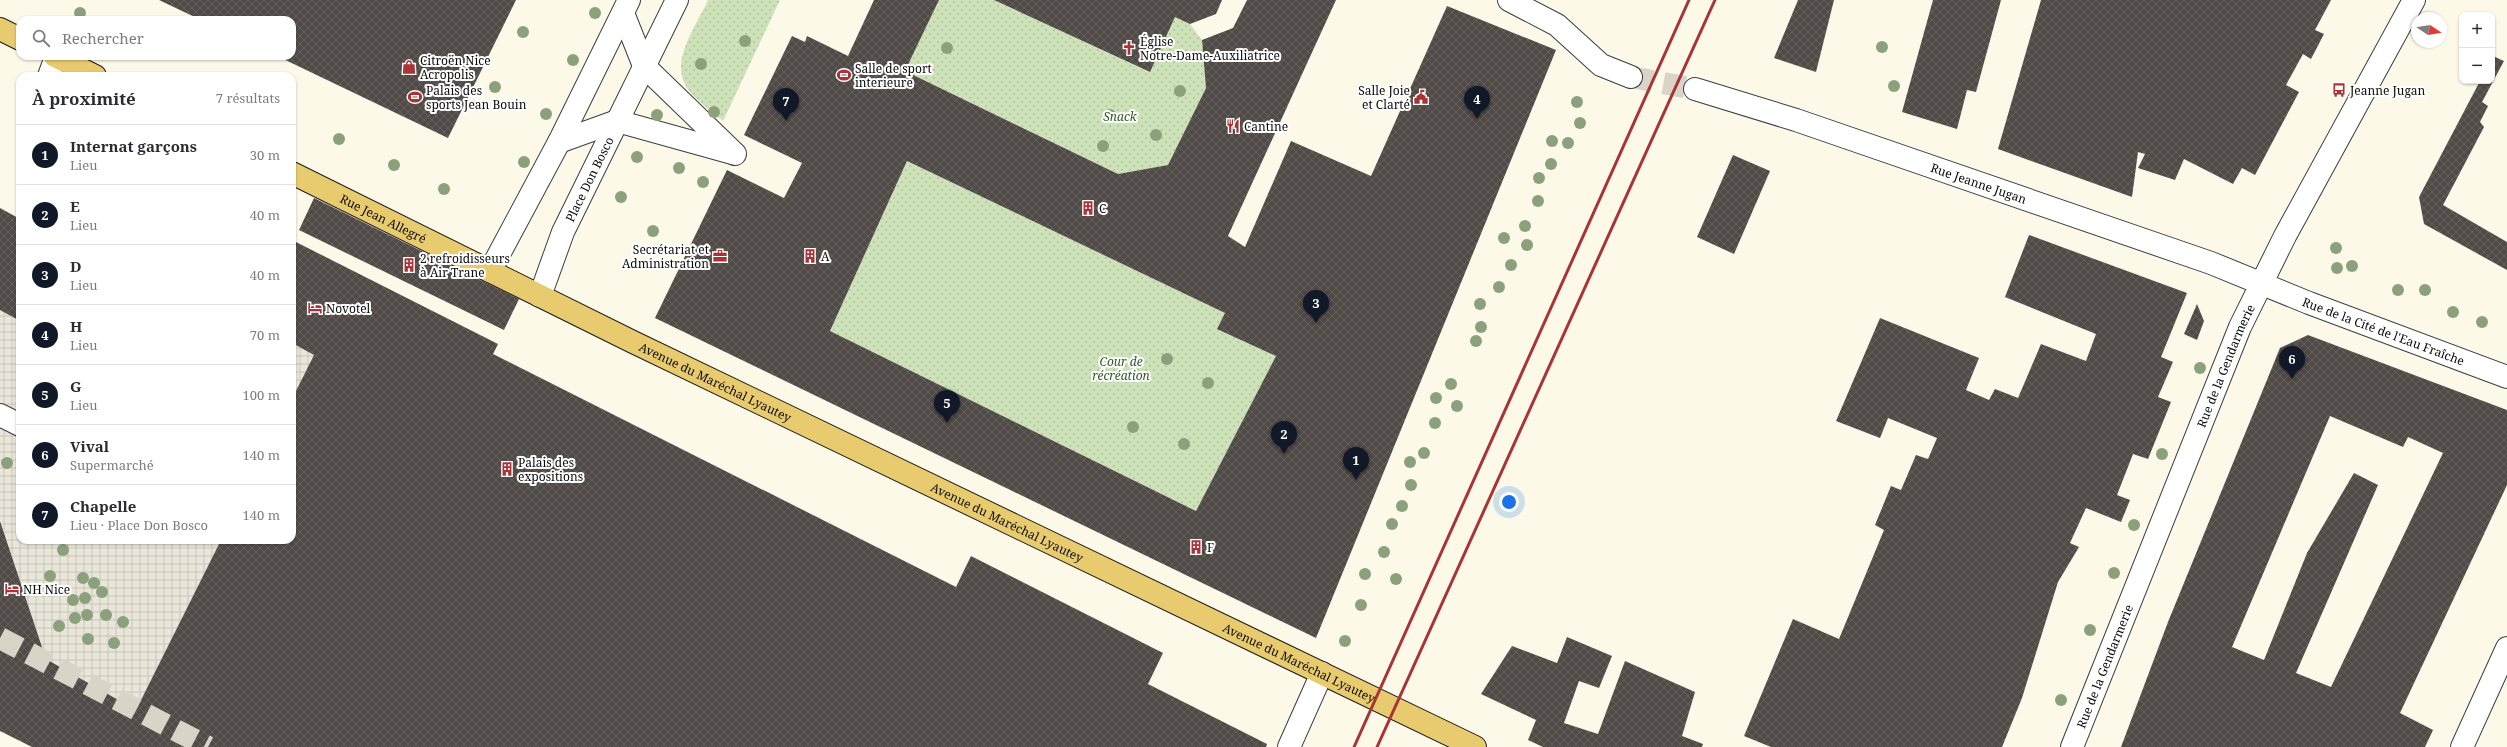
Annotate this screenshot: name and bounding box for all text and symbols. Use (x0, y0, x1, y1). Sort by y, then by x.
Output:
north arrow (2411, 12, 2447, 48)
map controls (2459, 12, 2495, 84)
button: + (2459, 12, 2495, 48)
search box (16, 16, 296, 60)
icon: search (30, 27, 52, 49)
text: Rechercher (62, 28, 144, 48)
place label: Église Notre-Dame-Auxiliatrice (1140, 33, 1280, 64)
church icon: Église Notre-Dame-Auxiliatrice (1121, 40, 1137, 56)
button: − (2459, 48, 2495, 84)
place label: Citroën Nice Acropolis (420, 52, 491, 83)
shop icon: Citroën Nice Acropolis (401, 59, 417, 75)
place label: Salle de sport interieure (855, 60, 932, 91)
sports icon: Salle de sport interieure (836, 67, 852, 83)
place label: Palais des sports Jean Bouin (426, 82, 527, 113)
place label: Salle Joie et Clarté (1358, 82, 1410, 113)
bus stop icon: Jeanne Jugan (2331, 82, 2347, 98)
place label: Jeanne Jugan (2349, 82, 2426, 99)
pin: 4 (1464, 86, 1490, 119)
text: À proximité (32, 87, 136, 110)
pin: 7 (773, 88, 799, 121)
text: 7 résultats (216, 89, 280, 107)
sports icon: Palais des sports Jean Bouin (407, 89, 423, 105)
public building icon: Salle Joie et Clarté (1413, 89, 1429, 105)
park label: Snack (1103, 108, 1138, 125)
restaurant icon: Cantine (1225, 118, 1241, 134)
place label: Cantine (1244, 118, 1288, 135)
street label: Place Don Bosco (561, 134, 617, 224)
text: Internat garçons (70, 136, 197, 156)
text: 1 (41, 146, 49, 164)
text: 30 m (250, 146, 280, 164)
text: Lieu (70, 156, 97, 174)
street label: Rue Jeanne Jugan (1929, 159, 2029, 207)
street label: Rue Jean Allegré (337, 190, 429, 247)
text: E (70, 196, 80, 216)
building icon: C (1080, 200, 1096, 216)
place label: C (1099, 200, 1106, 217)
text: 2 (41, 206, 49, 224)
text: 40 m (250, 206, 280, 224)
text: Lieu (70, 216, 97, 234)
place label: Secrétariat et Administration (622, 241, 709, 272)
office icon: Secrétariat et Administration (712, 248, 728, 264)
building icon: A (802, 248, 818, 264)
place label: A (821, 248, 830, 265)
place label: 2 refroidisseurs à Air Trane (420, 250, 510, 281)
text: D (70, 256, 82, 276)
building icon: 2 refroidisseurs à Air Trane (401, 257, 417, 273)
text: 3 (41, 266, 49, 284)
text: 40 m (250, 266, 280, 284)
text: Lieu (70, 276, 97, 294)
pin: 3 (1303, 290, 1329, 323)
street label: Rue de la Cité de l'Eau Fraîche (2300, 293, 2467, 369)
hotel icon: Novotel (307, 300, 323, 316)
place label: Novotel (326, 300, 371, 317)
street label: Rue de la Gendarmerie (2192, 301, 2259, 430)
text: H (70, 316, 82, 336)
text: 4 (41, 326, 49, 344)
text: 70 m (250, 326, 280, 344)
text: Lieu (70, 336, 97, 354)
street label: Avenue du Maréchal Lyautey (636, 338, 795, 426)
pin: 6 (2279, 346, 2305, 379)
park label: Cour de récréation (1092, 353, 1150, 384)
text: G (70, 376, 82, 396)
text: 5 (41, 386, 49, 404)
text: 100 m (243, 386, 280, 404)
pin: 5 (934, 390, 960, 423)
text: Lieu (70, 396, 97, 414)
pin: 2 (1271, 421, 1297, 454)
text: Vival (70, 436, 109, 456)
text: 6 (41, 446, 49, 464)
text: 140 m (243, 446, 280, 464)
pin: 1 (1343, 447, 1369, 480)
place label: Palais des expositions (518, 454, 583, 485)
text: Supermarché (70, 456, 154, 474)
building icon: Palais des expositions (499, 461, 515, 477)
street label: Avenue du Maréchal Lyautey (928, 478, 1087, 566)
your location (1499, 492, 1519, 512)
text: Chapelle (70, 496, 136, 516)
text: 7 (41, 506, 49, 524)
text: 140 m (243, 506, 280, 524)
text: Lieu · Place Don Bosco (70, 516, 208, 534)
building icon: F (1188, 539, 1204, 555)
place label: F (1207, 539, 1214, 556)
hotel icon: NH Nice (4, 581, 20, 597)
place label: NH Nice (23, 581, 70, 598)
street label: Rue de la Gendarmerie (2072, 602, 2137, 731)
street label: Avenue du Maréchal Lyautey (1220, 619, 1379, 706)

